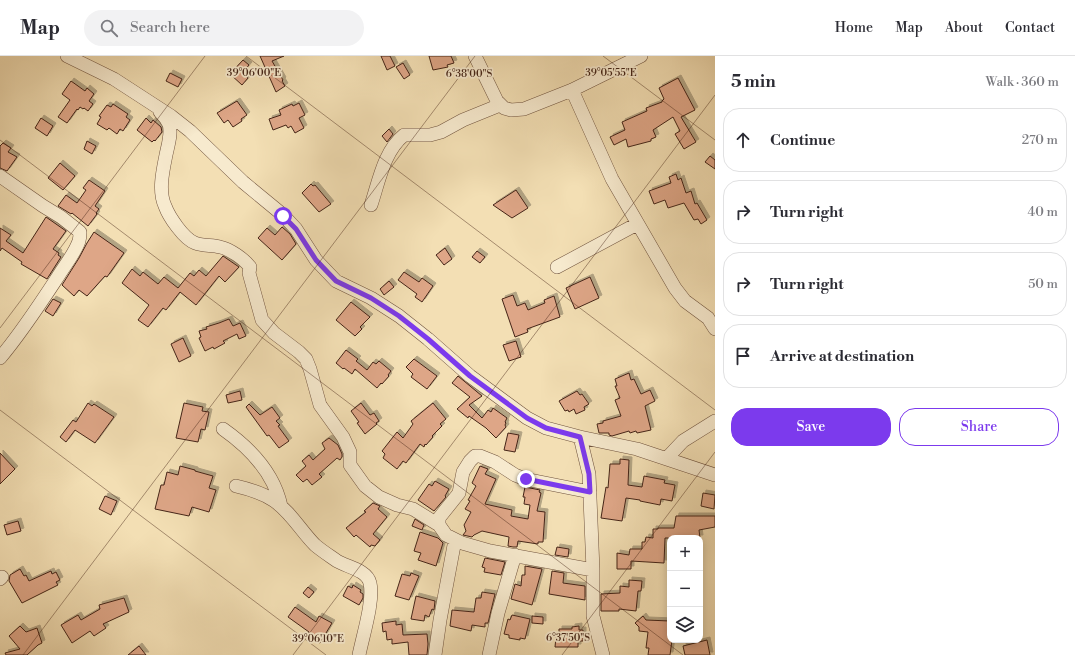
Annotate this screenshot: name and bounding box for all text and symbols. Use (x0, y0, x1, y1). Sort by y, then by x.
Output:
search box (84, 10, 364, 46)
text: Map (20, 16, 60, 40)
icon: search (98, 17, 120, 39)
text: Search here (130, 18, 210, 37)
text: Home (835, 19, 873, 37)
text: Map (895, 19, 923, 37)
text: About (945, 19, 983, 37)
text: Contact (1005, 19, 1055, 37)
text: 39°06'00"E (227, 67, 281, 79)
text: 39°05'55"E (585, 67, 637, 79)
text: 6°38'00"S (446, 68, 493, 80)
text: 5 min (731, 71, 776, 93)
text: Walk · 360 m (986, 74, 1059, 90)
icon: ahead (732, 129, 754, 151)
text: Continue (770, 131, 835, 150)
text: 270 m (1022, 132, 1058, 148)
icon: right (732, 201, 754, 223)
text: Turn right (770, 203, 844, 222)
text: 40 m (1028, 204, 1058, 220)
route start (274, 207, 292, 225)
icon: right (732, 273, 754, 295)
text: Turn right (770, 275, 844, 294)
text: 50 m (1028, 276, 1058, 292)
icon: arrive (732, 345, 754, 367)
text: Arrive at destination (770, 347, 914, 366)
button: Save (731, 408, 891, 446)
button: Share (899, 408, 1059, 446)
route end (517, 470, 535, 488)
map controls (667, 535, 703, 643)
button: + (667, 535, 703, 571)
button: − (667, 571, 703, 607)
button: layers (667, 607, 703, 643)
text: 6°37'50"S (546, 632, 590, 644)
text: 39°06'10"E (292, 633, 344, 645)

